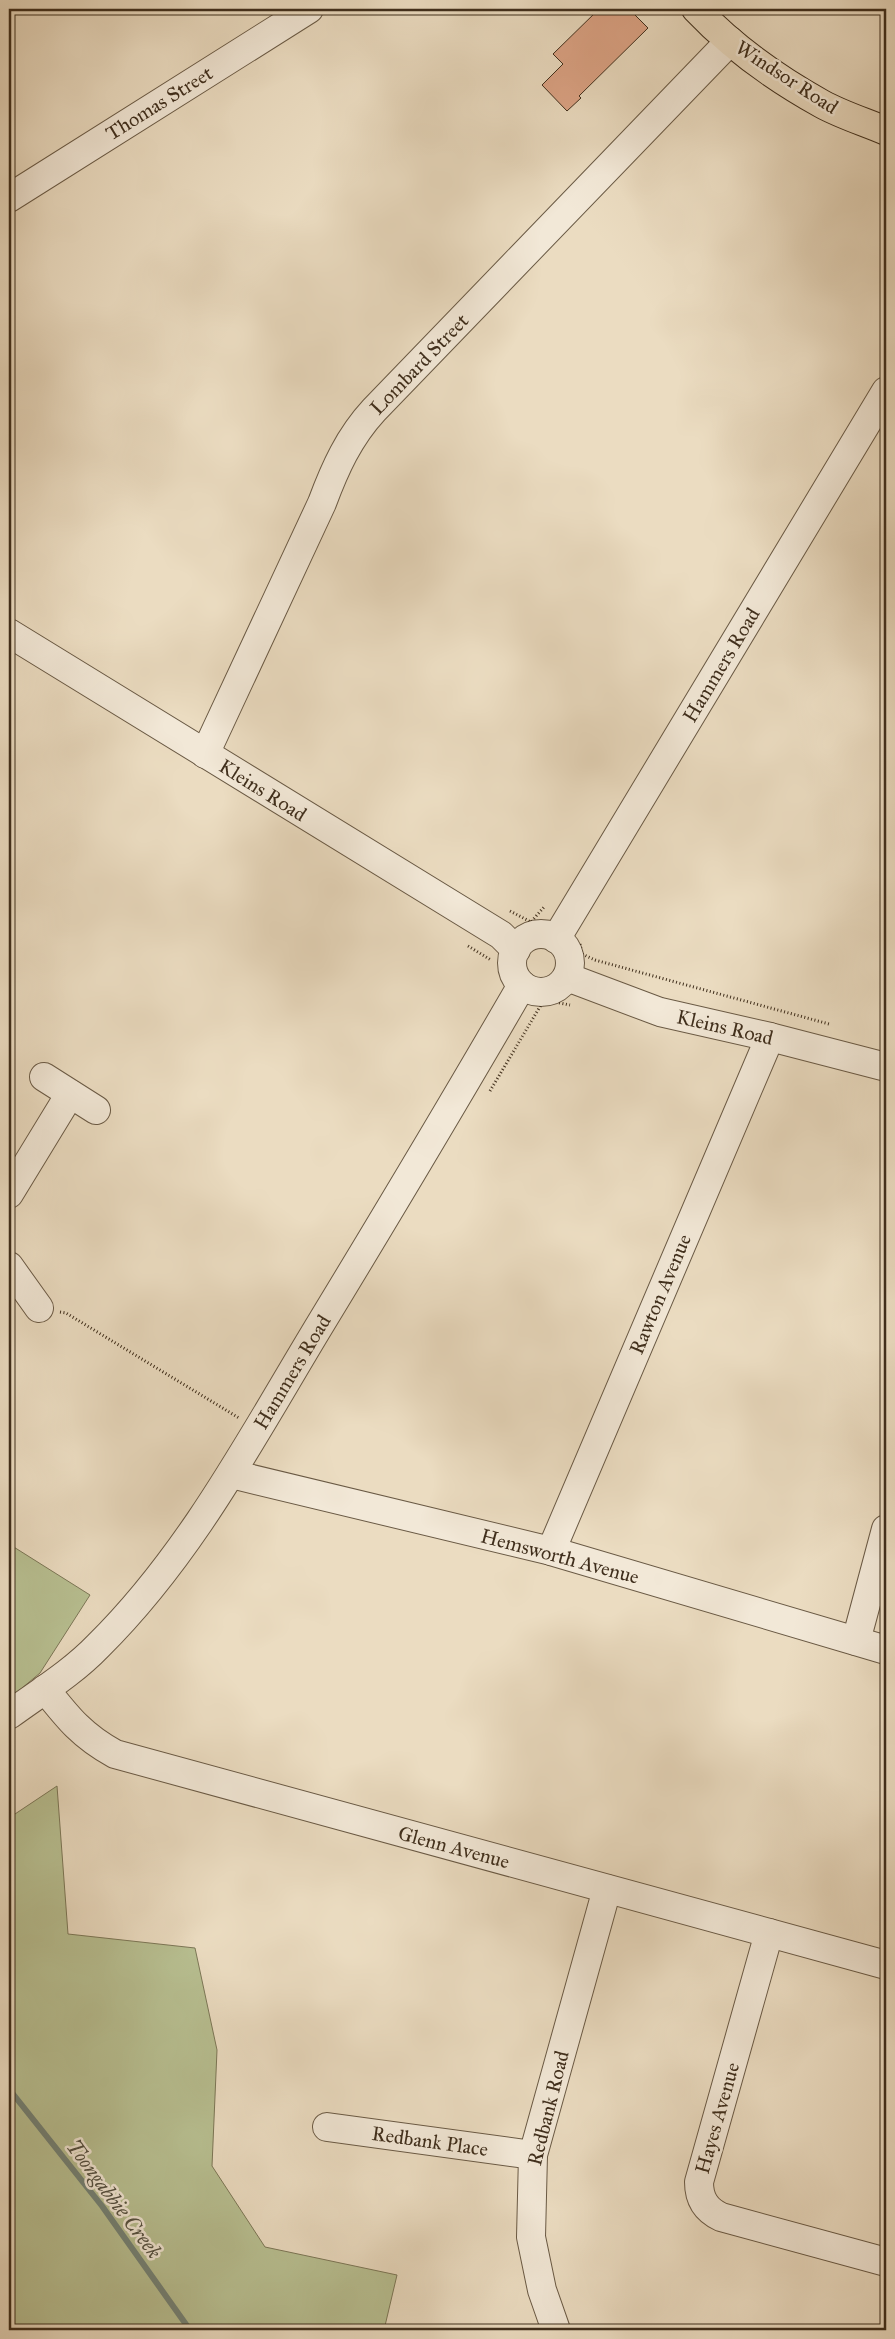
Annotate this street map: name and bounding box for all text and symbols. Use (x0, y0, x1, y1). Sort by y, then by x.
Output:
street label: Windsor Road (731, 35, 843, 119)
street label: Thomas Street (101, 61, 217, 145)
street label: Lombard Street (365, 308, 473, 420)
street label: Hammers Road (677, 603, 765, 727)
street label: Kleins Road (215, 754, 311, 826)
street label: Kleins Road (674, 1004, 776, 1050)
street label: Rawton Avenue (624, 1230, 696, 1358)
street label: Hammers Road (248, 1310, 336, 1434)
street label: Hemsworth Avenue (478, 1523, 642, 1589)
street label: Glenn Avenue (396, 1821, 512, 1873)
street label: Redbank Road (522, 2048, 574, 2168)
street label: Hayes Avenue (690, 2060, 744, 2176)
street label: Redbank Place (370, 2121, 490, 2161)
water label: Toongabbie Creek (61, 2134, 168, 2264)

